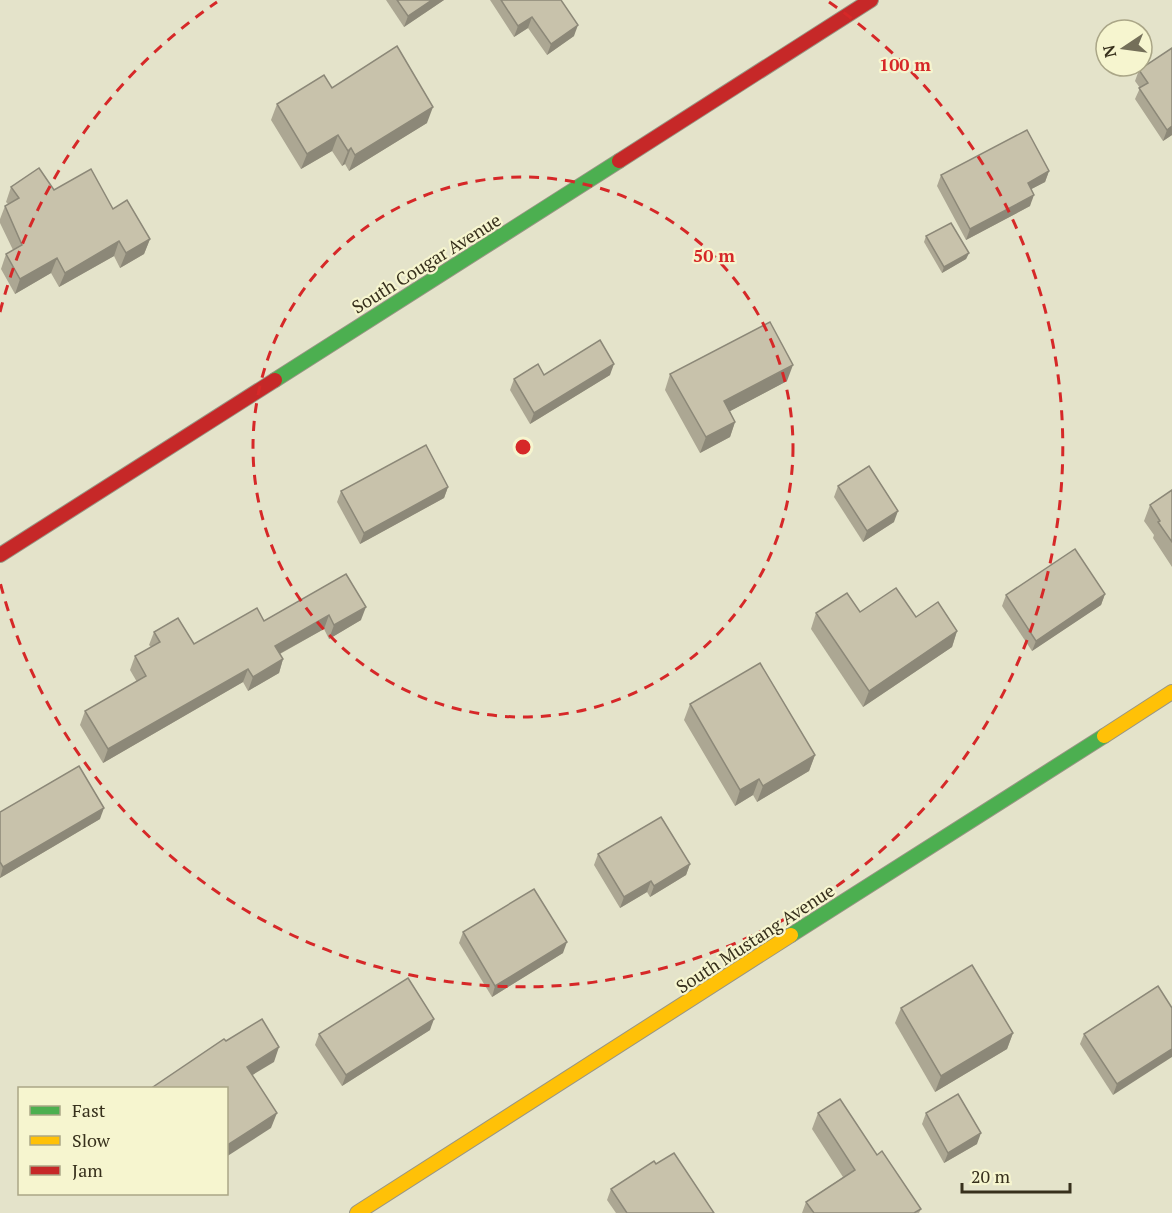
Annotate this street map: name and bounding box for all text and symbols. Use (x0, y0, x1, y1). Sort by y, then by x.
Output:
north arrow (1094, 18, 1154, 78)
text: N (1097, 43, 1121, 60)
text: 100 m (879, 52, 931, 76)
street label: South Cougar Avenue (347, 207, 505, 319)
text: 50 m (693, 243, 735, 267)
centre of rings (513, 437, 533, 457)
street label: South Mustang Avenue (671, 878, 839, 998)
legend (18, 1087, 228, 1195)
text: Fast (72, 1098, 106, 1122)
text: Slow (72, 1128, 111, 1152)
scale bar (962, 1156, 1070, 1194)
text: Jam (72, 1158, 103, 1182)
text: 20 m (971, 1164, 1011, 1188)

